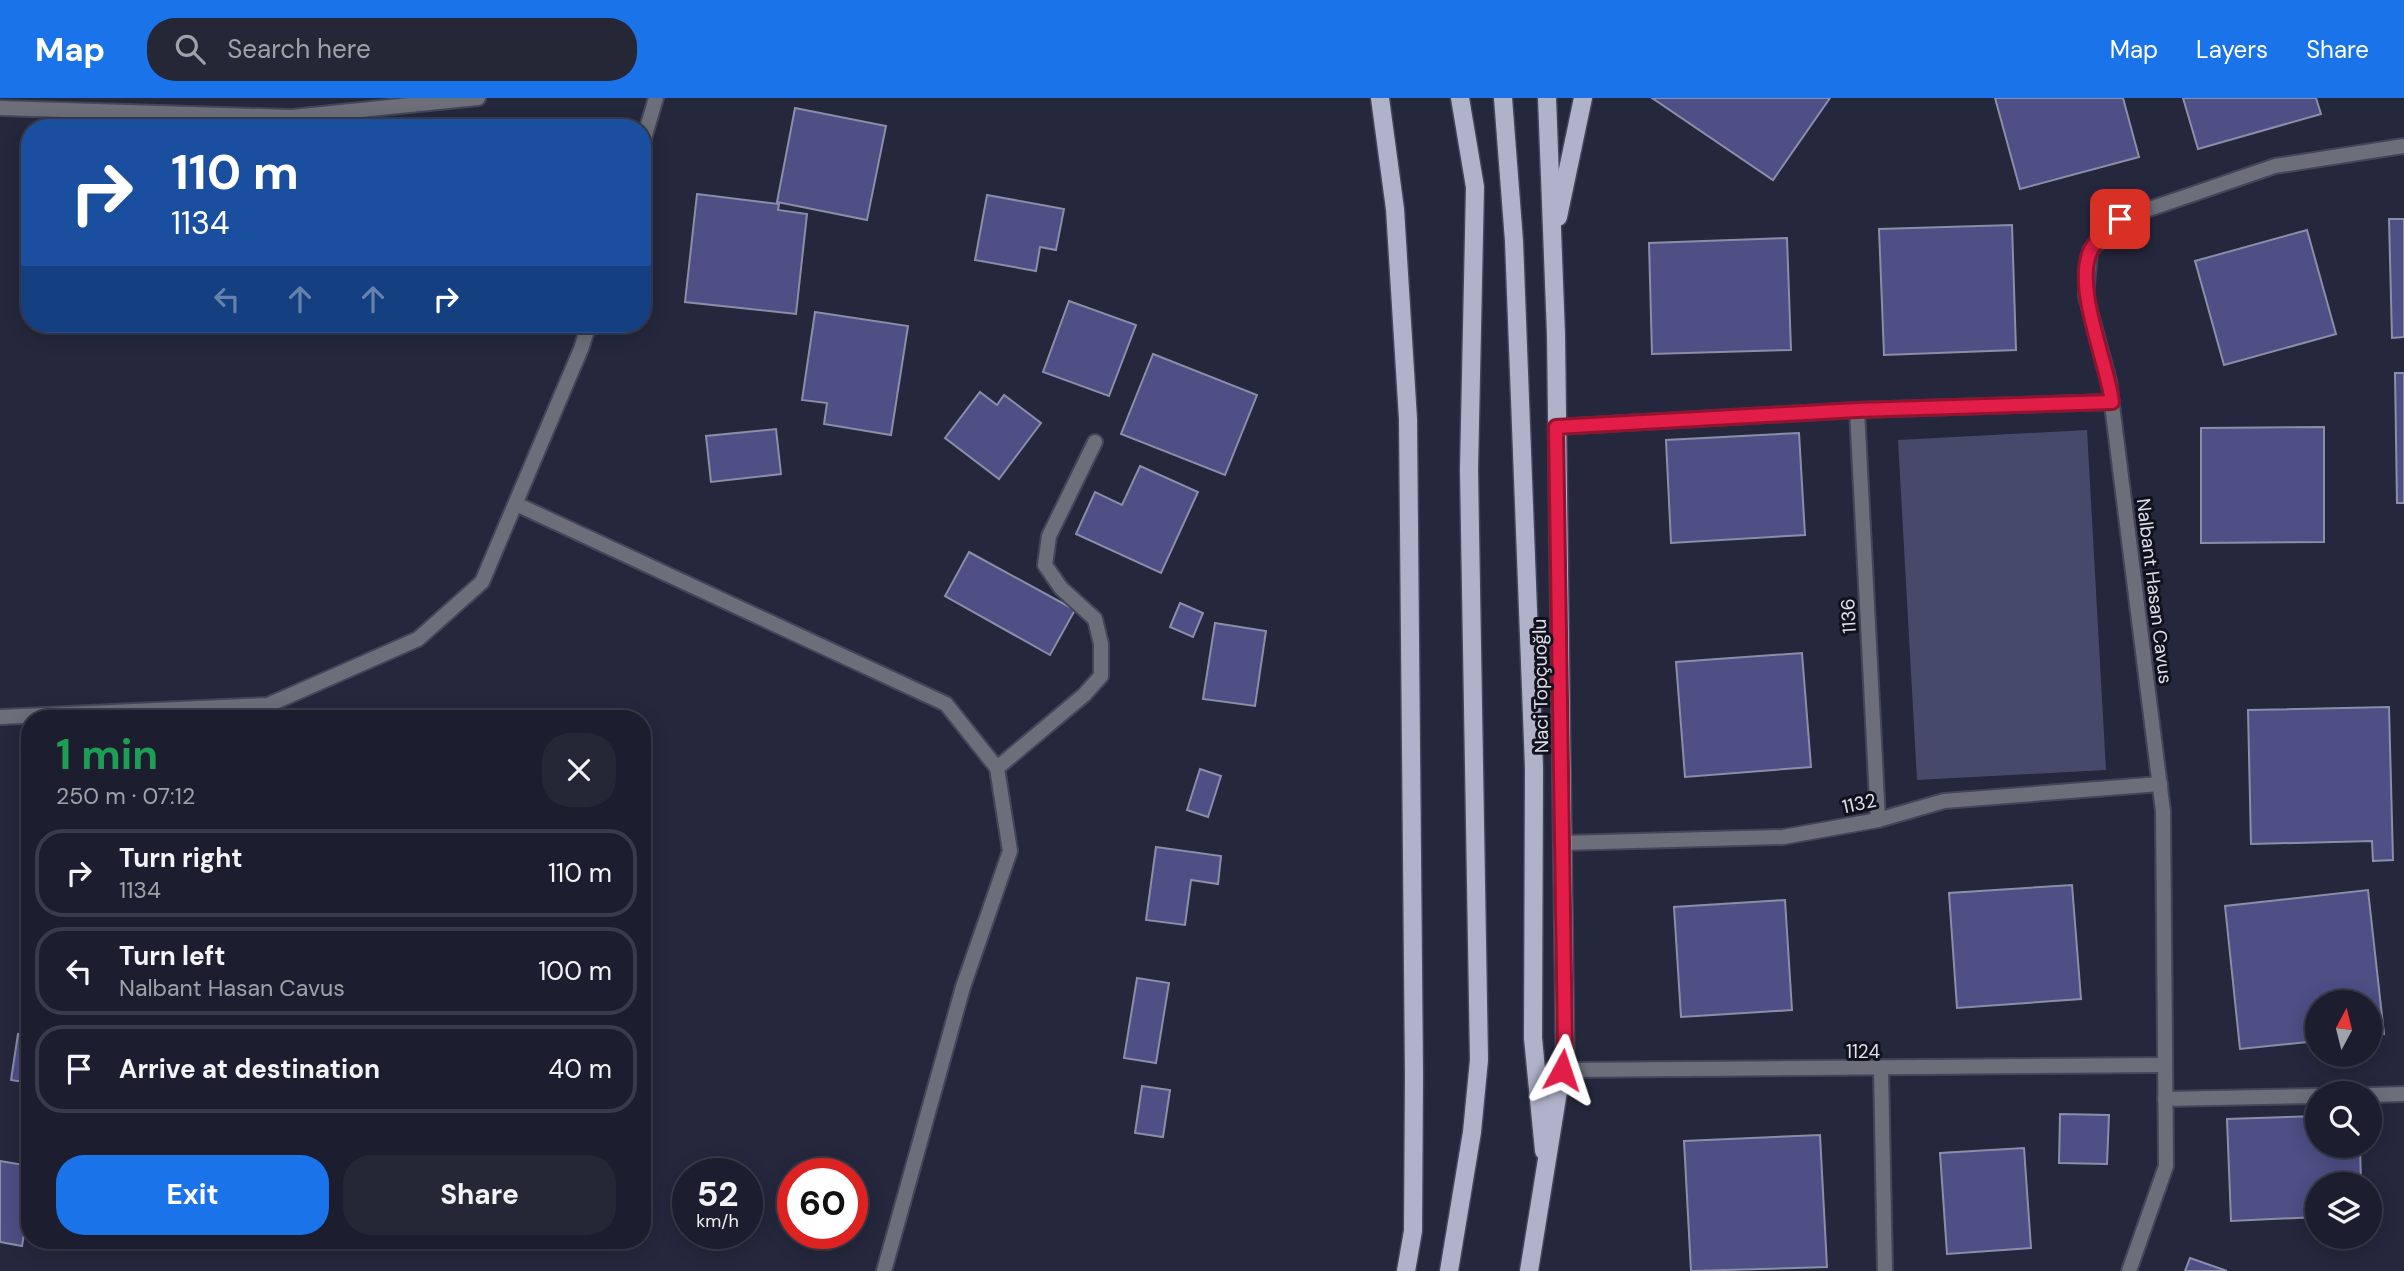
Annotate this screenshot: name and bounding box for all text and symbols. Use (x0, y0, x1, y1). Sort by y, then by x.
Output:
search box (147, 18, 637, 81)
text: Map (35, 28, 105, 71)
icon: search (171, 30, 209, 68)
text: Search here (227, 32, 371, 66)
text: Map (2110, 34, 2158, 65)
text: Layers (2196, 34, 2268, 65)
text: Share (2306, 34, 2369, 65)
text: 110 m (171, 140, 299, 204)
icon: right (56, 147, 147, 238)
pin (2090, 189, 2150, 249)
icon: arrive (2101, 200, 2139, 238)
text: 1134 (171, 202, 229, 244)
icon: left (208, 280, 246, 318)
icon: ahead (281, 280, 319, 318)
icon: ahead (354, 280, 392, 318)
icon: right (427, 280, 465, 318)
street label: Nalbant Hasan Cavus (2131, 497, 2178, 685)
street label: 1136 (1835, 598, 1862, 634)
street label: Naci Topçuoğlu (1527, 619, 1554, 753)
text: 1 min (56, 727, 158, 782)
button: close (542, 733, 616, 807)
text: 250 m · 07:12 (56, 781, 195, 811)
street label: 1132 (1840, 788, 1878, 819)
text: Turn right (119, 841, 243, 875)
icon: right (60, 854, 98, 892)
text: 110 m (548, 856, 612, 890)
text: 1134 (119, 875, 161, 905)
text: Turn left (119, 939, 226, 973)
icon: left (60, 952, 98, 990)
text: 100 m (538, 954, 612, 988)
text: Nalbant Hasan Cavus (119, 973, 345, 1003)
north arrow (2305, 990, 2382, 1068)
map controls (2305, 990, 2382, 1249)
position arrow (1525, 1033, 1599, 1107)
street label: 1124 (1846, 1039, 1880, 1064)
icon: arrive (60, 1050, 98, 1088)
text: Arrive at destination (119, 1052, 380, 1086)
text: 40 m (548, 1052, 612, 1086)
button: search (2305, 1081, 2382, 1158)
button: Exit (56, 1155, 329, 1235)
button: Share (343, 1155, 616, 1235)
speed limit sign: 60 (777, 1158, 868, 1249)
text: 52 (697, 1171, 738, 1217)
button: layers (2305, 1172, 2382, 1249)
text: km/h (696, 1209, 739, 1233)

